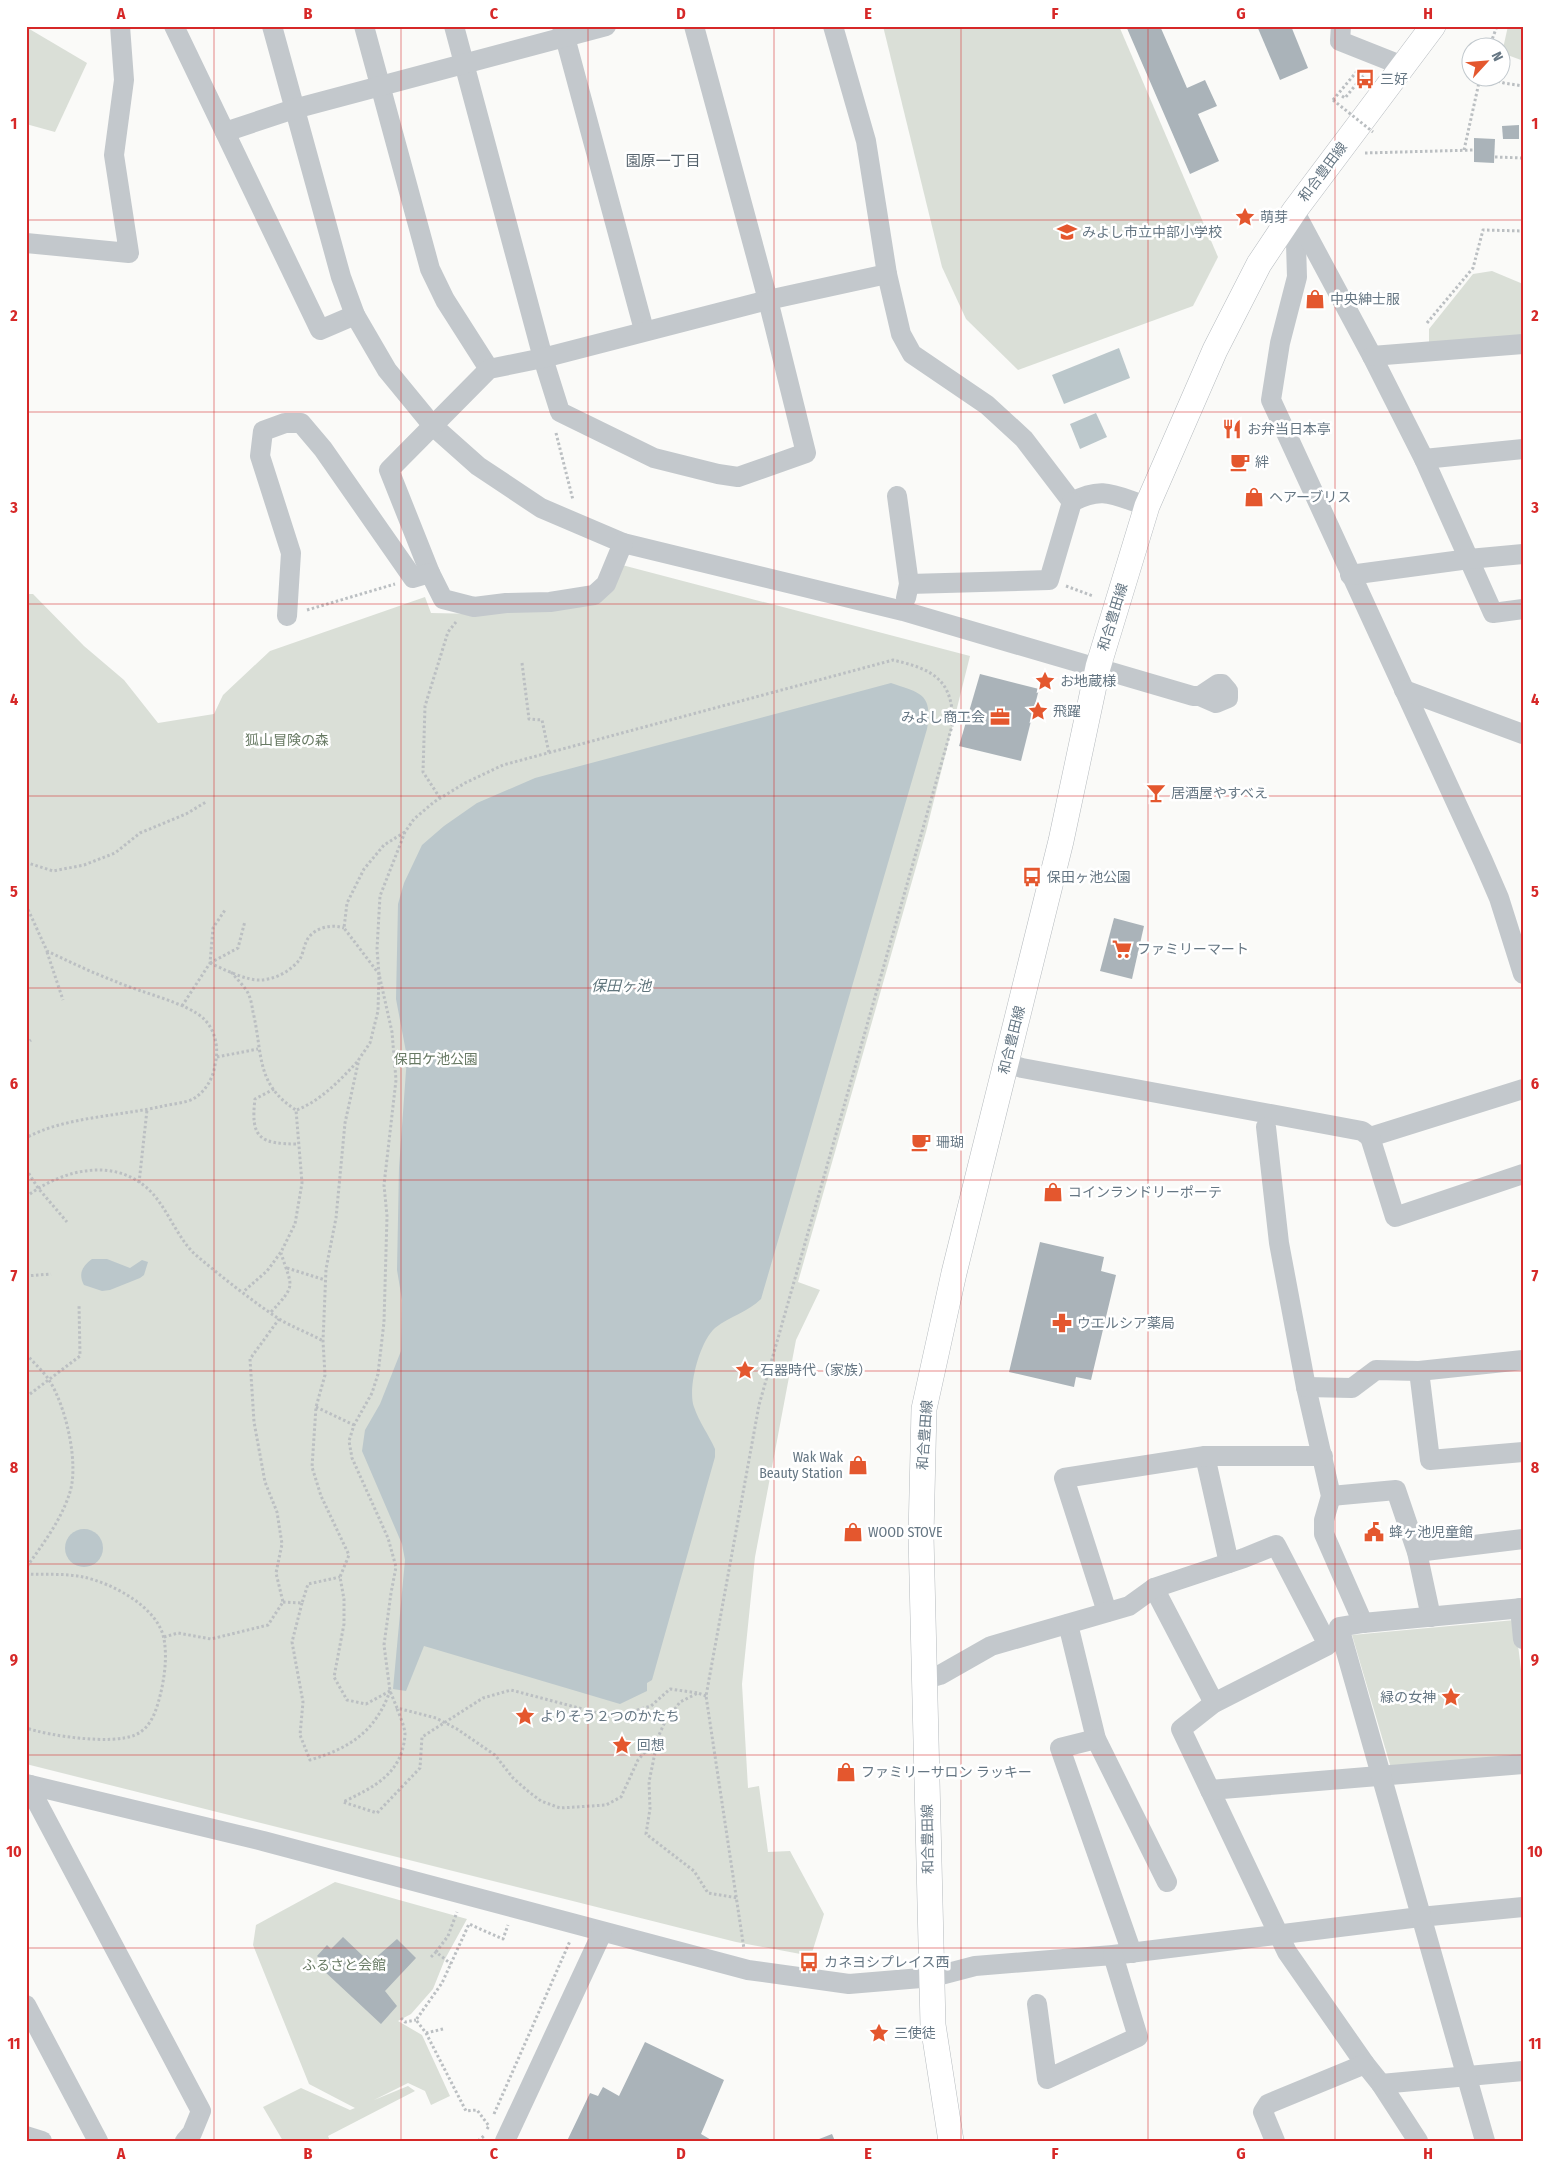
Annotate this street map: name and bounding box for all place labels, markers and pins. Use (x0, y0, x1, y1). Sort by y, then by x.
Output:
bus stop icon: 三好 (1354, 68, 1376, 90)
place label: 三好 (1380, 71, 1408, 88)
place icon: 萌芽 (1234, 206, 1256, 228)
place label: 萌芽 (1260, 209, 1288, 226)
school or university icon: みよし市立中部小学校 (1056, 221, 1078, 243)
place label: みよし市立中部小学校 (1082, 224, 1222, 241)
shop icon: 中央紳士服 (1304, 288, 1326, 310)
place label: 中央紳士服 (1330, 291, 1400, 308)
restaurant icon: お弁当日本亭 (1221, 418, 1243, 440)
place label: お弁当日本亭 (1247, 421, 1331, 438)
cafe icon: 絆 (1229, 451, 1251, 473)
place label: 絆 (1255, 454, 1269, 471)
shop icon: ヘアーブリス (1243, 486, 1265, 508)
place label: ヘアーブリス (1269, 489, 1351, 506)
place icon: お地蔵様 (1034, 670, 1056, 692)
place label: お地蔵様 (1060, 673, 1116, 690)
place icon: 飛躍 (1027, 700, 1049, 722)
place label: 飛躍 (1053, 703, 1081, 720)
office icon: みよし商工会 (989, 706, 1011, 728)
place label: みよし商工会 (901, 709, 985, 726)
bar icon: 居酒屋やすべえ (1145, 782, 1167, 804)
place label: 居酒屋やすべえ (1171, 785, 1268, 802)
bus stop icon: 保田ヶ池公園 (1021, 866, 1043, 888)
place label: 保田ヶ池公園 (1047, 869, 1131, 886)
supermarket icon: ファミリーマート (1111, 938, 1133, 960)
place label: ファミリーマート (1137, 941, 1249, 958)
cafe icon: 珊瑚 (910, 1131, 932, 1153)
place label: 珊瑚 (936, 1134, 964, 1151)
shop icon: コインランドリーポーテ (1042, 1181, 1064, 1203)
place label: コインランドリーポーテ (1068, 1184, 1222, 1201)
pharmacy icon: ウエルシア薬局 (1051, 1312, 1073, 1334)
place label: ウエルシア薬局 (1077, 1315, 1175, 1332)
place icon: 石器時代（家族） (734, 1359, 756, 1381)
place label: 石器時代（家族） (760, 1362, 872, 1379)
place label: Wak Wak Beauty Station (759, 1449, 843, 1482)
shop icon: Wak Wak Beauty Station (847, 1454, 869, 1476)
shop icon: WOOD STOVE (842, 1521, 864, 1543)
public building icon: 蜂ヶ池児童館 (1363, 1521, 1385, 1543)
place label: WOOD STOVE (868, 1524, 943, 1541)
place label: 蜂ヶ池児童館 (1389, 1524, 1473, 1541)
place icon: 緑の女神 (1440, 1686, 1462, 1708)
place label: 緑の女神 (1380, 1689, 1436, 1706)
place icon: よりそう２つのかたち (514, 1705, 536, 1727)
place label: よりそう２つのかたち (540, 1708, 680, 1725)
place icon: 回想 (611, 1734, 633, 1756)
place label: 回想 (637, 1737, 665, 1754)
shop icon: ファミリーサロン ラッキー (835, 1761, 857, 1783)
place label: ファミリーサロン ラッキー (861, 1764, 1032, 1781)
bus stop icon: カネヨシプレイス西 (798, 1951, 820, 1973)
place label: カネヨシプレイス西 (824, 1954, 950, 1971)
place icon: 三使徒 (868, 2022, 890, 2044)
place label: 三使徒 (894, 2025, 936, 2042)

